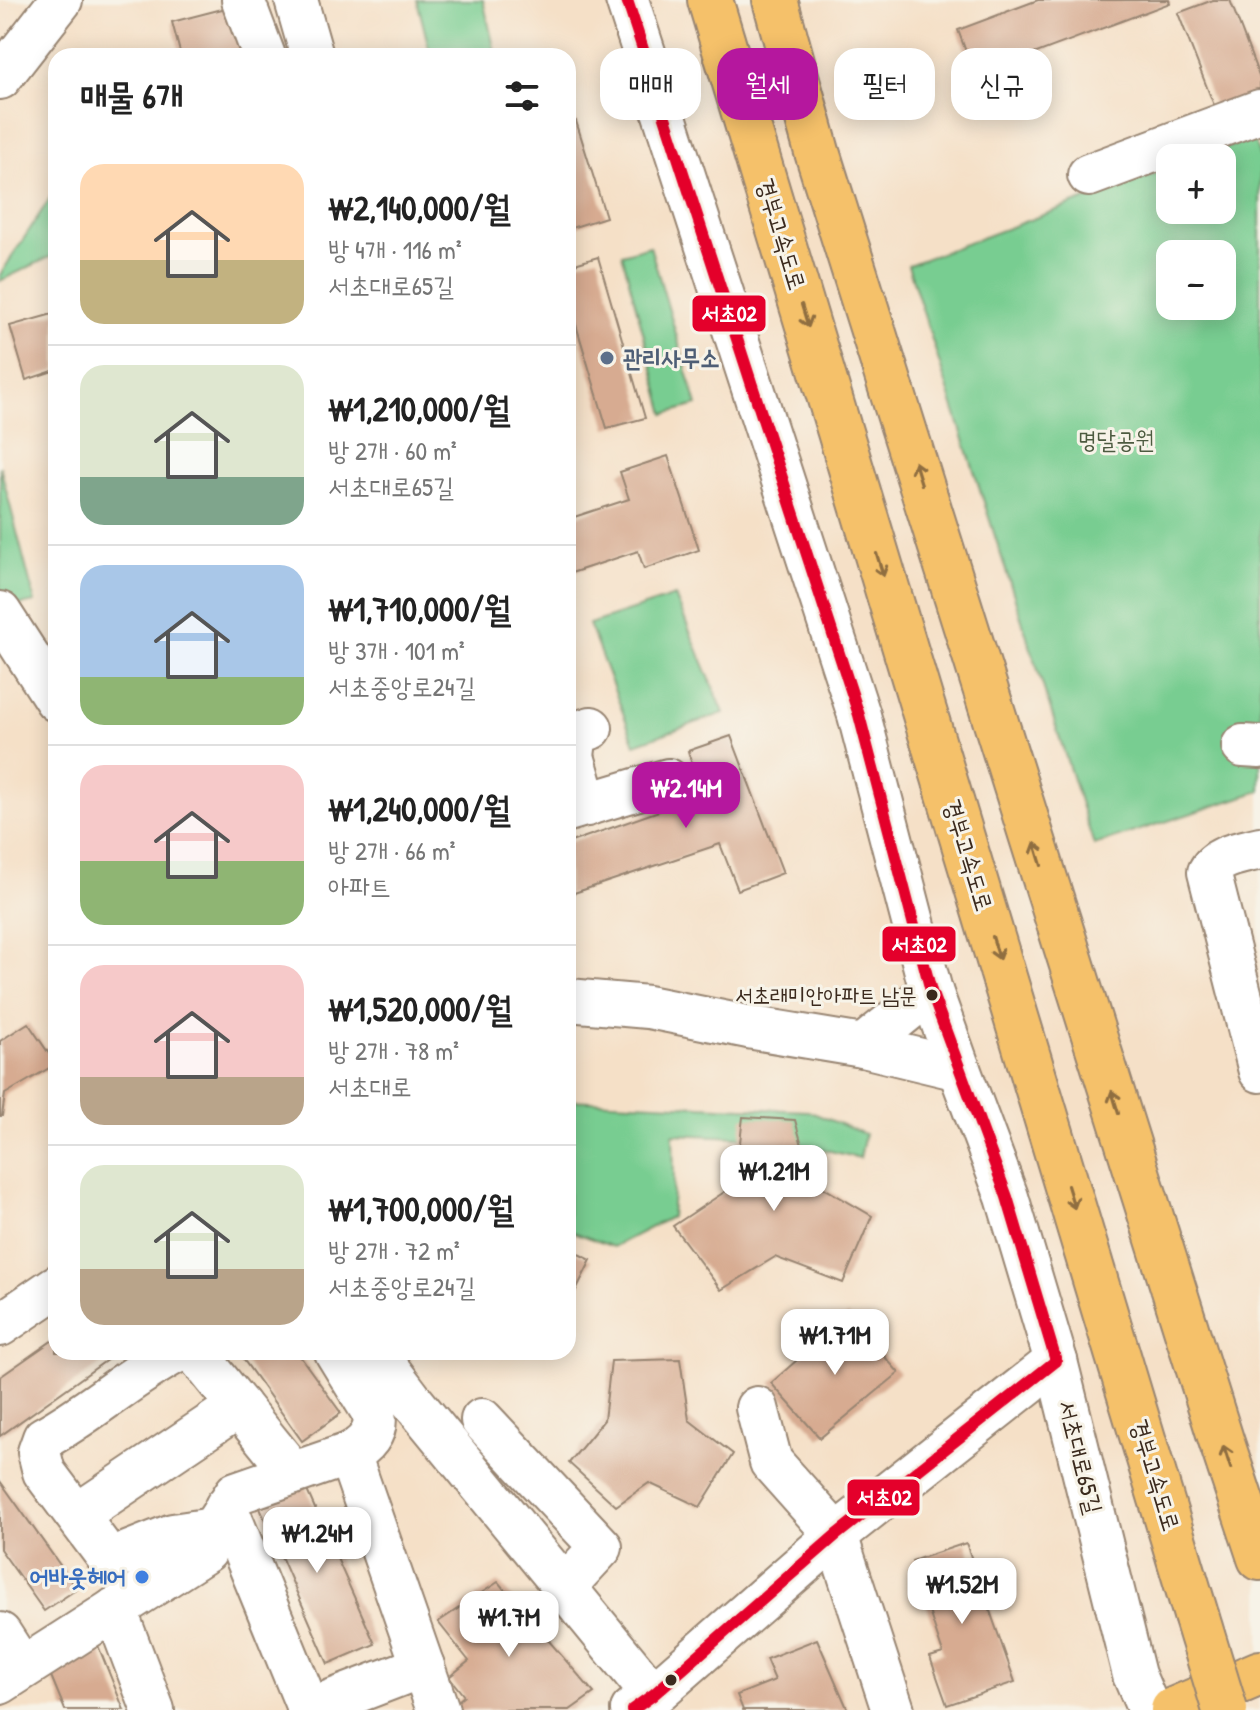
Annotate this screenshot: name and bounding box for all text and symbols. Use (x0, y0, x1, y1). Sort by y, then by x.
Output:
chip: 매매 (600, 48, 701, 120)
chip: 월세 (717, 48, 818, 120)
chip: 필터 (834, 48, 935, 120)
chip: 신규 (951, 48, 1052, 120)
text: 매물 6개 (80, 73, 183, 119)
icon: filters (500, 74, 544, 118)
map controls (1156, 144, 1236, 320)
button: + (1156, 144, 1236, 224)
street label: 경부고속도로 (750, 174, 814, 294)
text: ₩2,140,000/월 (328, 185, 511, 231)
icon: home (144, 196, 240, 292)
text: 방 4개 · 116 m² (328, 232, 462, 267)
button: − (1156, 240, 1236, 320)
text: 서초대로65길 (328, 268, 454, 303)
line badge: 서초02 (691, 294, 767, 333)
text: 서초02 (701, 298, 757, 328)
one-way arrow (799, 303, 814, 328)
place label: 관리사무소 (623, 341, 720, 373)
marker: 관리사무소 (598, 349, 616, 367)
text: ₩1,210,000/월 (328, 386, 510, 432)
icon: home (144, 397, 240, 493)
park label: 명달공원 (1077, 423, 1155, 455)
text: 방 2개 · 60 m² (328, 433, 457, 468)
one-way arrow (910, 460, 925, 486)
text: 서초대로65길 (328, 469, 454, 504)
one-way arrow (874, 552, 888, 577)
text: ₩1,710,000/월 (328, 586, 511, 632)
icon: home (144, 597, 240, 693)
text: 방 3개 · 101 m² (328, 633, 465, 668)
text: 서초중앙로24길 (328, 669, 475, 704)
pin: ₩2.14M (621, 762, 751, 830)
text: ₩2.14M (650, 770, 722, 805)
text: ₩1,240,000/월 (328, 786, 511, 832)
street label: 경부고속도로 (937, 795, 1001, 915)
icon: home (144, 797, 240, 893)
text: 방 2개 · 66 m² (328, 833, 456, 868)
one-way arrow (1029, 842, 1044, 867)
text: 아파트 (328, 869, 391, 904)
line badge: 서초02 (881, 925, 957, 963)
text: 서초02 (891, 929, 947, 959)
one-way arrow (990, 935, 1004, 960)
place label: 서초래미안아파트 남문 (735, 980, 917, 1010)
text: ₩1,520,000/월 (328, 986, 512, 1032)
marker: 서초래미안아파트 남문 (924, 987, 940, 1003)
icon: home (144, 997, 240, 1093)
text: 방 2개 · 78 m² (328, 1033, 459, 1068)
text: 서초대로 (328, 1069, 412, 1104)
one-way arrow (1107, 1090, 1122, 1115)
pin: ₩1.21M (709, 1145, 839, 1213)
text: ₩1.21M (738, 1153, 810, 1188)
one-way arrow (1065, 1184, 1079, 1209)
text: ₩1,700,000/월 (328, 1186, 514, 1232)
icon: home (144, 1197, 240, 1293)
text: 방 2개 · 72 m² (328, 1233, 460, 1268)
text: 서초중앙로24길 (328, 1269, 475, 1304)
pin: ₩1.71M (770, 1309, 900, 1377)
text: ₩1.71M (799, 1317, 871, 1352)
street label: 서초대로65길 (1051, 1396, 1111, 1517)
street label: 경부고속도로 (1124, 1415, 1188, 1535)
one-way arrow (1219, 1445, 1234, 1471)
line badge: 서초02 (846, 1478, 921, 1517)
text: 서초02 (856, 1482, 912, 1512)
pin: ₩1.24M (252, 1507, 382, 1575)
text: ₩1.24M (281, 1515, 353, 1550)
pin: ₩1.52M (897, 1558, 1027, 1626)
place label: 어바웃헤어 (29, 1560, 126, 1592)
text: ₩1.52M (926, 1566, 999, 1601)
marker: 어바웃헤어 (133, 1568, 151, 1586)
pin: ₩1.7M (453, 1591, 565, 1659)
text: ₩1.7M (478, 1599, 540, 1634)
unlabelled marker (663, 1672, 679, 1688)

